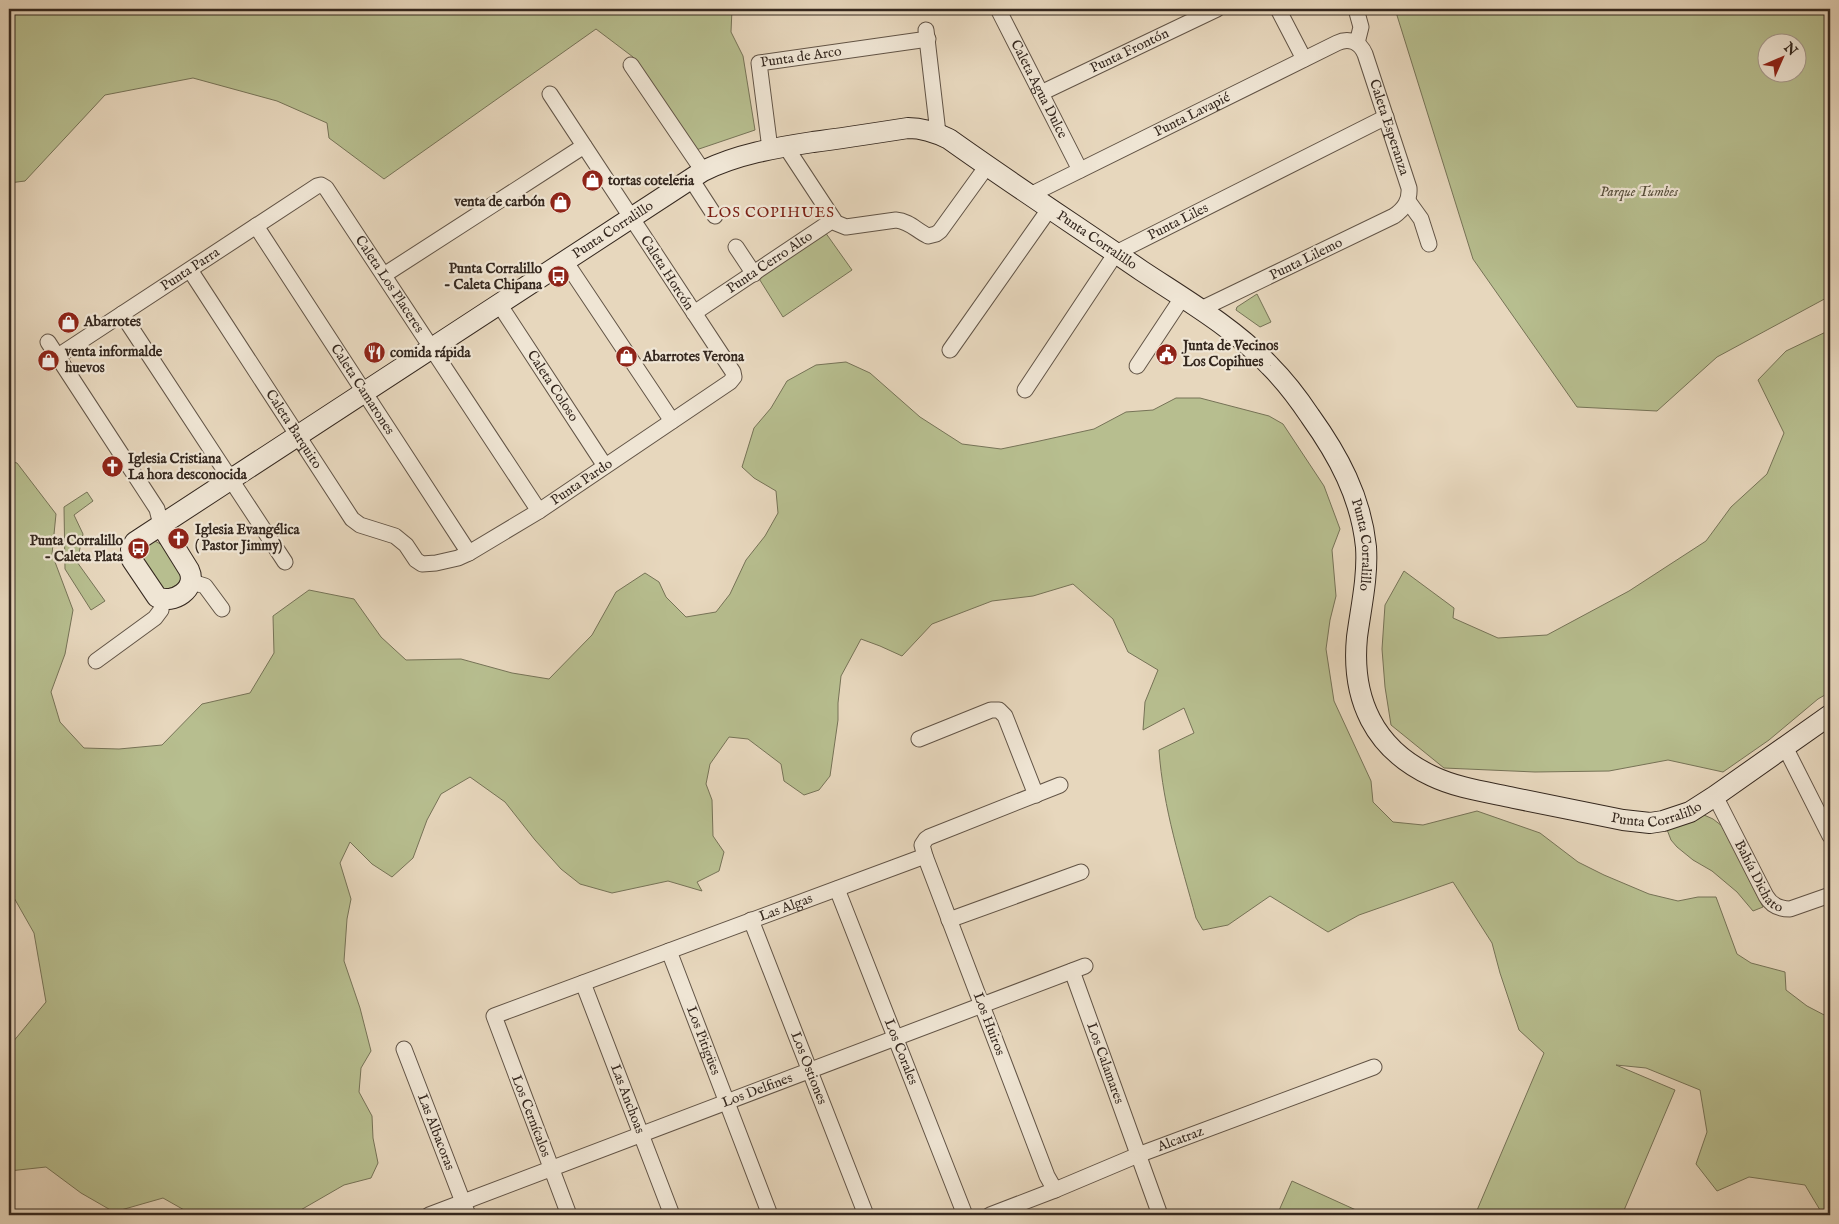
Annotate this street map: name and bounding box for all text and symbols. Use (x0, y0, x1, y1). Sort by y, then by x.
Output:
street label: Punta Frontón (1087, 24, 1172, 77)
north arrow (1756, 32, 1806, 82)
street label: Caleta Agua Dulce (1006, 37, 1072, 142)
text: N (1779, 38, 1801, 60)
street label: Punta de Arco (759, 42, 843, 72)
street label: Caleta Esperanza (1365, 77, 1414, 179)
street label: Punta Lavapié (1151, 88, 1234, 141)
shop icon: tortas coteleria (580, 169, 604, 193)
place label: tortas coteleria (607, 172, 695, 190)
park label: Parque Tumbes (1600, 183, 1679, 201)
shop icon: venta de carbón (549, 190, 573, 214)
place label: venta de carbón (454, 193, 546, 211)
street label: Punta Corralillo (569, 197, 657, 263)
street label: Punta Liles (1145, 199, 1211, 245)
district label: LOS COPIHUES (707, 203, 835, 222)
street label: Punta Corralillo (1053, 207, 1141, 274)
street label: Punta Cerro Alto (723, 227, 816, 298)
street label: Caleta Los Placeres (351, 232, 428, 336)
street label: Caleta Horcón (636, 232, 698, 314)
street label: Punta Lilemo (1267, 233, 1346, 284)
street label: Punta Parra (157, 243, 224, 295)
place label: Punta Corralillo - Caleta Chipana (444, 260, 543, 294)
bus stop icon: Punta Corralillo - Caleta Chipana (546, 265, 570, 289)
shop icon: Abarrotes (56, 310, 80, 334)
place label: Abarrotes (83, 313, 141, 331)
place label: Junta de Vecinos Los Copihues (1181, 337, 1279, 371)
street label: Caleta Camarones (326, 341, 399, 438)
restaurant icon: comida rápida (362, 341, 386, 365)
public building icon: Junta de Vecinos Los Copihues (1155, 342, 1179, 366)
place label: venta informalde huevos (64, 343, 163, 377)
place label: comida rápida (390, 344, 471, 362)
shop icon: Abarrotes Verona (615, 345, 639, 369)
street label: Caleta Coloso (523, 347, 583, 425)
shop icon: venta informalde huevos (37, 348, 61, 372)
place label: Abarrotes Verona (642, 348, 745, 366)
street label: Caleta Barquito (261, 386, 326, 473)
place label: Iglesia Cristiana La hora desconocida (128, 450, 248, 484)
church icon: Iglesia Cristiana La hora desconocida (100, 455, 124, 479)
street label: Punta Pardo (547, 455, 616, 509)
street label: Punta Corralillo (1347, 496, 1375, 592)
place label: Iglesia Evangélica ( Pastor Jimmy) (195, 521, 300, 555)
church icon: Iglesia Evangélica ( Pastor Jimmy) (167, 526, 191, 550)
place label: Punta Corralillo - Caleta Plata (30, 532, 124, 566)
bus stop icon: Punta Corralillo - Caleta Plata (127, 537, 151, 561)
street label: Punta Corralillo (1610, 797, 1706, 832)
street label: Bahía Dichato (1730, 837, 1786, 917)
street label: Las Algas (757, 889, 815, 926)
street label: Los Huiros (969, 990, 1009, 1058)
street label: Los Pitigües (682, 1004, 725, 1078)
street label: Los Corales (880, 1016, 922, 1088)
street label: Los Calamares (1082, 1020, 1128, 1106)
street label: Los Ostiones (786, 1029, 831, 1107)
street label: Las Anchoas (606, 1062, 649, 1136)
street label: Los Delfines (719, 1069, 795, 1112)
street label: Los Cernícalos (507, 1072, 555, 1160)
street label: Las Albacoras (413, 1091, 459, 1173)
street label: Alcatraz (1154, 1122, 1206, 1156)

